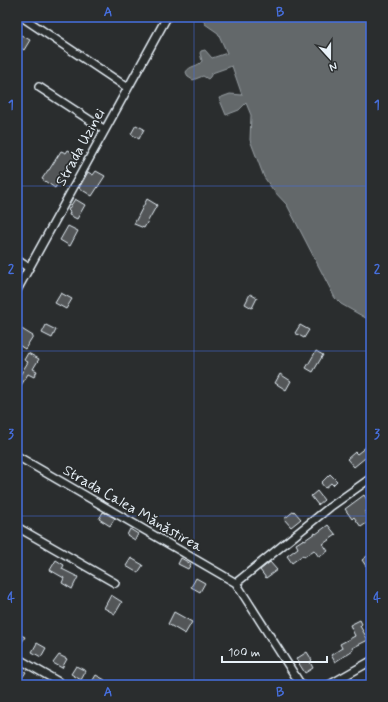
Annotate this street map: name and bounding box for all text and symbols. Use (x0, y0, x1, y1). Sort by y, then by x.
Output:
text: A (104, 4, 112, 21)
text: B (276, 4, 285, 21)
north arrow (310, 38, 350, 78)
text: N (327, 59, 339, 74)
text: 1 (8, 97, 14, 114)
text: 1 (374, 97, 380, 114)
street label: Strada Uzinei (51, 105, 110, 190)
text: 2 (8, 261, 15, 278)
text: 2 (374, 261, 381, 278)
text: 3 (8, 426, 14, 443)
text: 3 (374, 426, 380, 443)
street label: Strada Calea Mănăstirea (59, 461, 207, 558)
text: 4 (7, 590, 15, 607)
text: 4 (373, 590, 381, 607)
scale bar (222, 638, 327, 664)
text: 100 m (228, 645, 260, 661)
text: A (104, 684, 112, 701)
text: B (276, 684, 285, 701)

